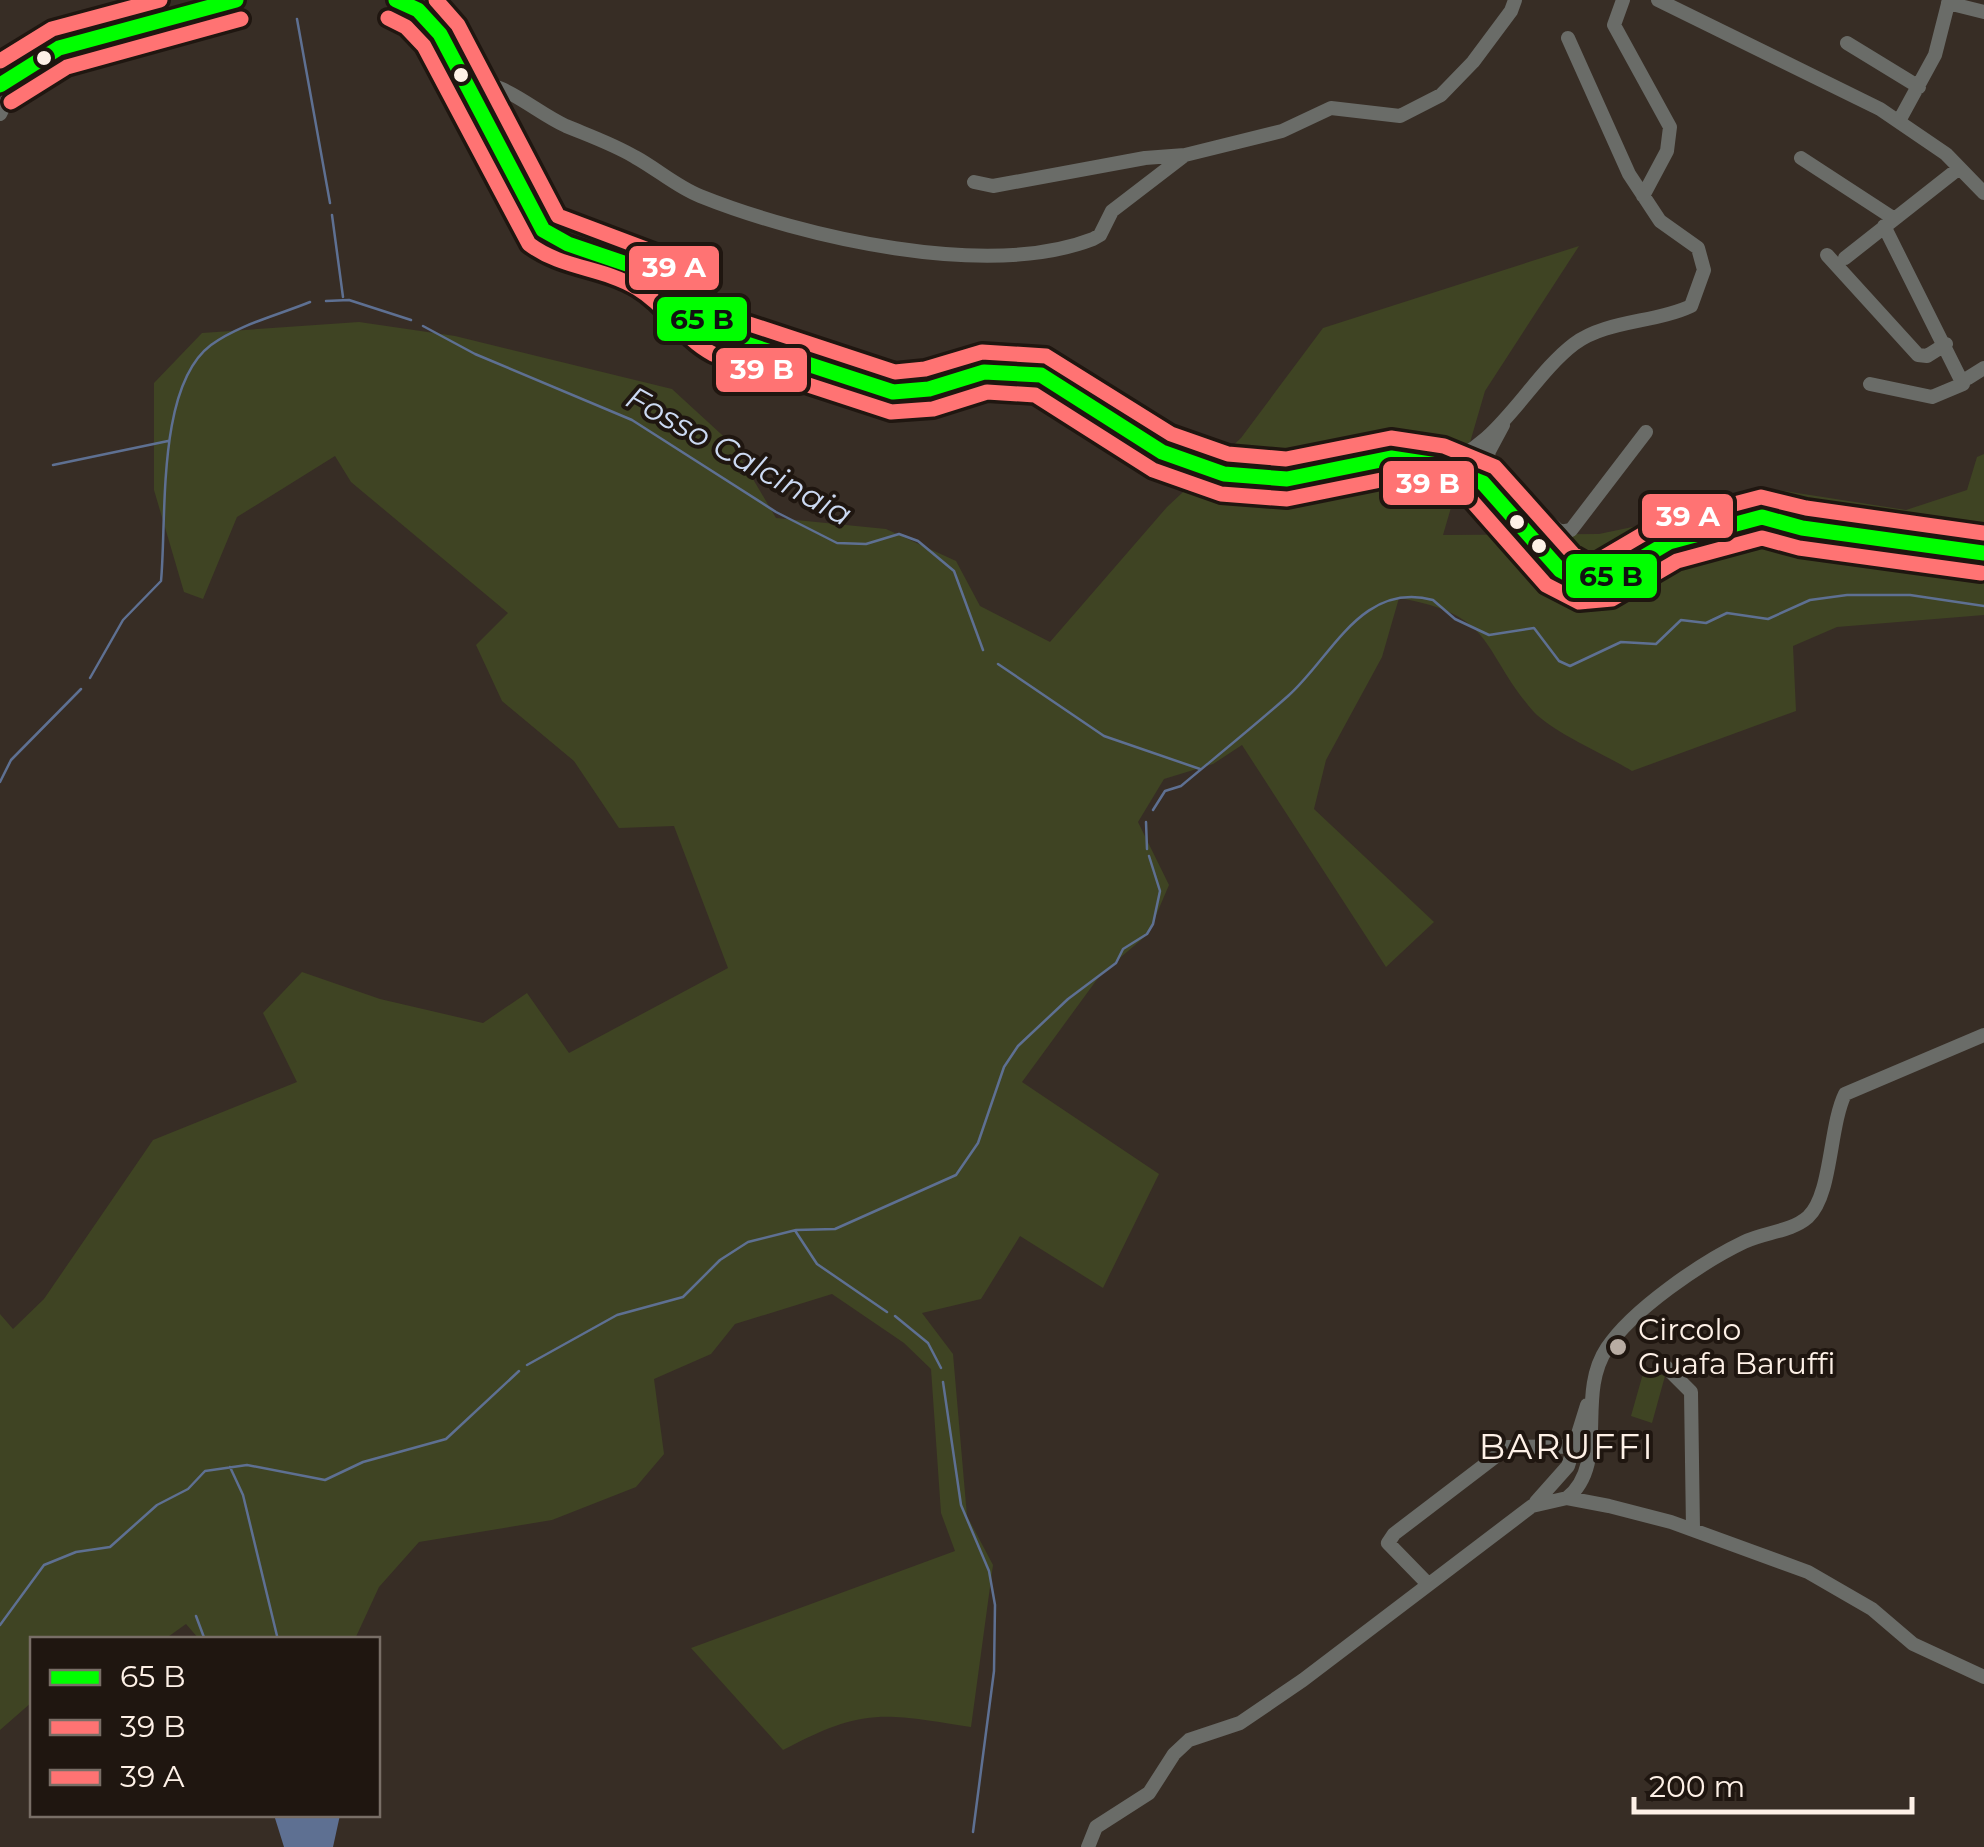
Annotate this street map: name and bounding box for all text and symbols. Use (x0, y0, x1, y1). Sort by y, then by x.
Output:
unlabelled marker (34, 48, 54, 68)
unlabelled marker (451, 65, 471, 85)
line badge: 39 A (627, 244, 721, 292)
text: 39 A (641, 250, 706, 284)
line badge: 65 B (655, 295, 749, 343)
text: 65 B (670, 302, 734, 336)
line badge: 39 B (714, 346, 809, 394)
text: 39 B (729, 352, 794, 386)
water label: Fosso Calcinaia (620, 377, 859, 534)
line badge: 39 B (1381, 459, 1476, 507)
text: 39 B (1395, 466, 1460, 500)
line badge: 39 A (1640, 492, 1735, 540)
text: 39 A (1655, 499, 1720, 533)
unlabelled marker (1507, 512, 1527, 532)
unlabelled marker (1529, 536, 1549, 556)
line badge: 65 B (1564, 552, 1659, 600)
text: 65 B (1579, 559, 1643, 593)
place label: Circolo Guafa Baruffi (1638, 1311, 1835, 1382)
marker: Circolo Guafa Baruffi (1607, 1336, 1629, 1358)
district label: BARUFFI (1479, 1425, 1655, 1468)
legend (30, 1637, 380, 1817)
text: 65 B (120, 1658, 186, 1695)
text: 39 B (120, 1708, 186, 1745)
scale bar (1634, 1752, 1912, 1814)
text: 39 A (120, 1758, 185, 1795)
text: 200 m (1649, 1768, 1745, 1805)

